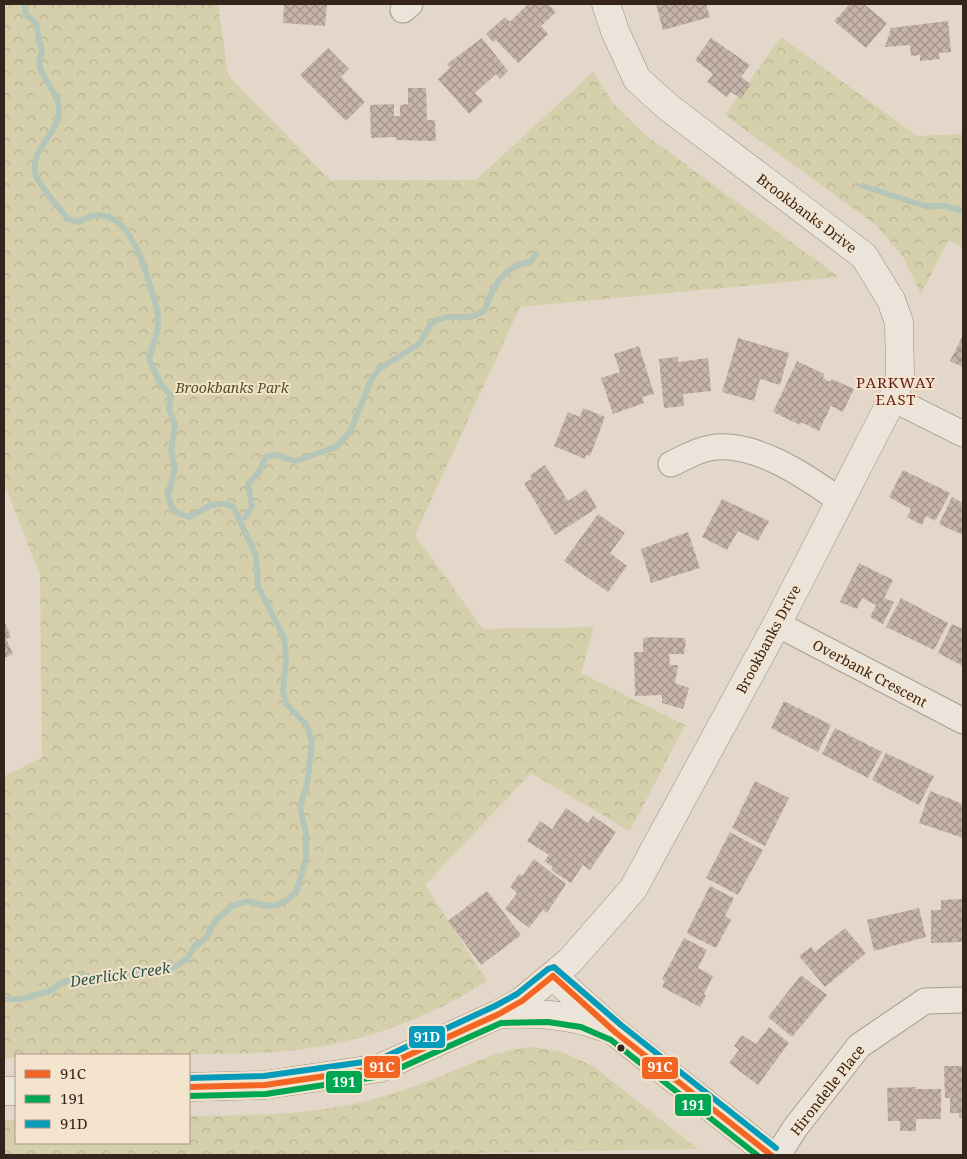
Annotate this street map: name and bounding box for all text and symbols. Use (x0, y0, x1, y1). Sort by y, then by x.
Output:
street label: Brookbanks Drive (753, 169, 861, 257)
district label: PARKWAY EAST (856, 372, 936, 409)
park label: Brookbanks Park (174, 378, 290, 397)
street label: Brookbanks Drive (731, 581, 805, 697)
street label: Overbank Crescent (809, 635, 931, 711)
water label: Deerlick Creek (68, 957, 172, 991)
line badge: 91D (408, 1025, 446, 1049)
text: 91D (414, 1027, 440, 1046)
street label: Hirondelle Place (786, 1041, 868, 1139)
unlabelled marker (616, 1043, 626, 1053)
legend (15, 1054, 190, 1144)
line badge: 91C (363, 1055, 401, 1079)
line badge: 91C (641, 1056, 679, 1080)
text: 91C (369, 1057, 395, 1076)
text: 91C (647, 1057, 673, 1076)
text: 91C (60, 1063, 86, 1083)
line badge: 191 (325, 1070, 363, 1094)
text: 191 (332, 1072, 356, 1091)
text: 191 (60, 1088, 85, 1108)
line badge: 191 (674, 1093, 712, 1117)
text: 191 (681, 1095, 705, 1114)
text: 91D (60, 1113, 88, 1133)

